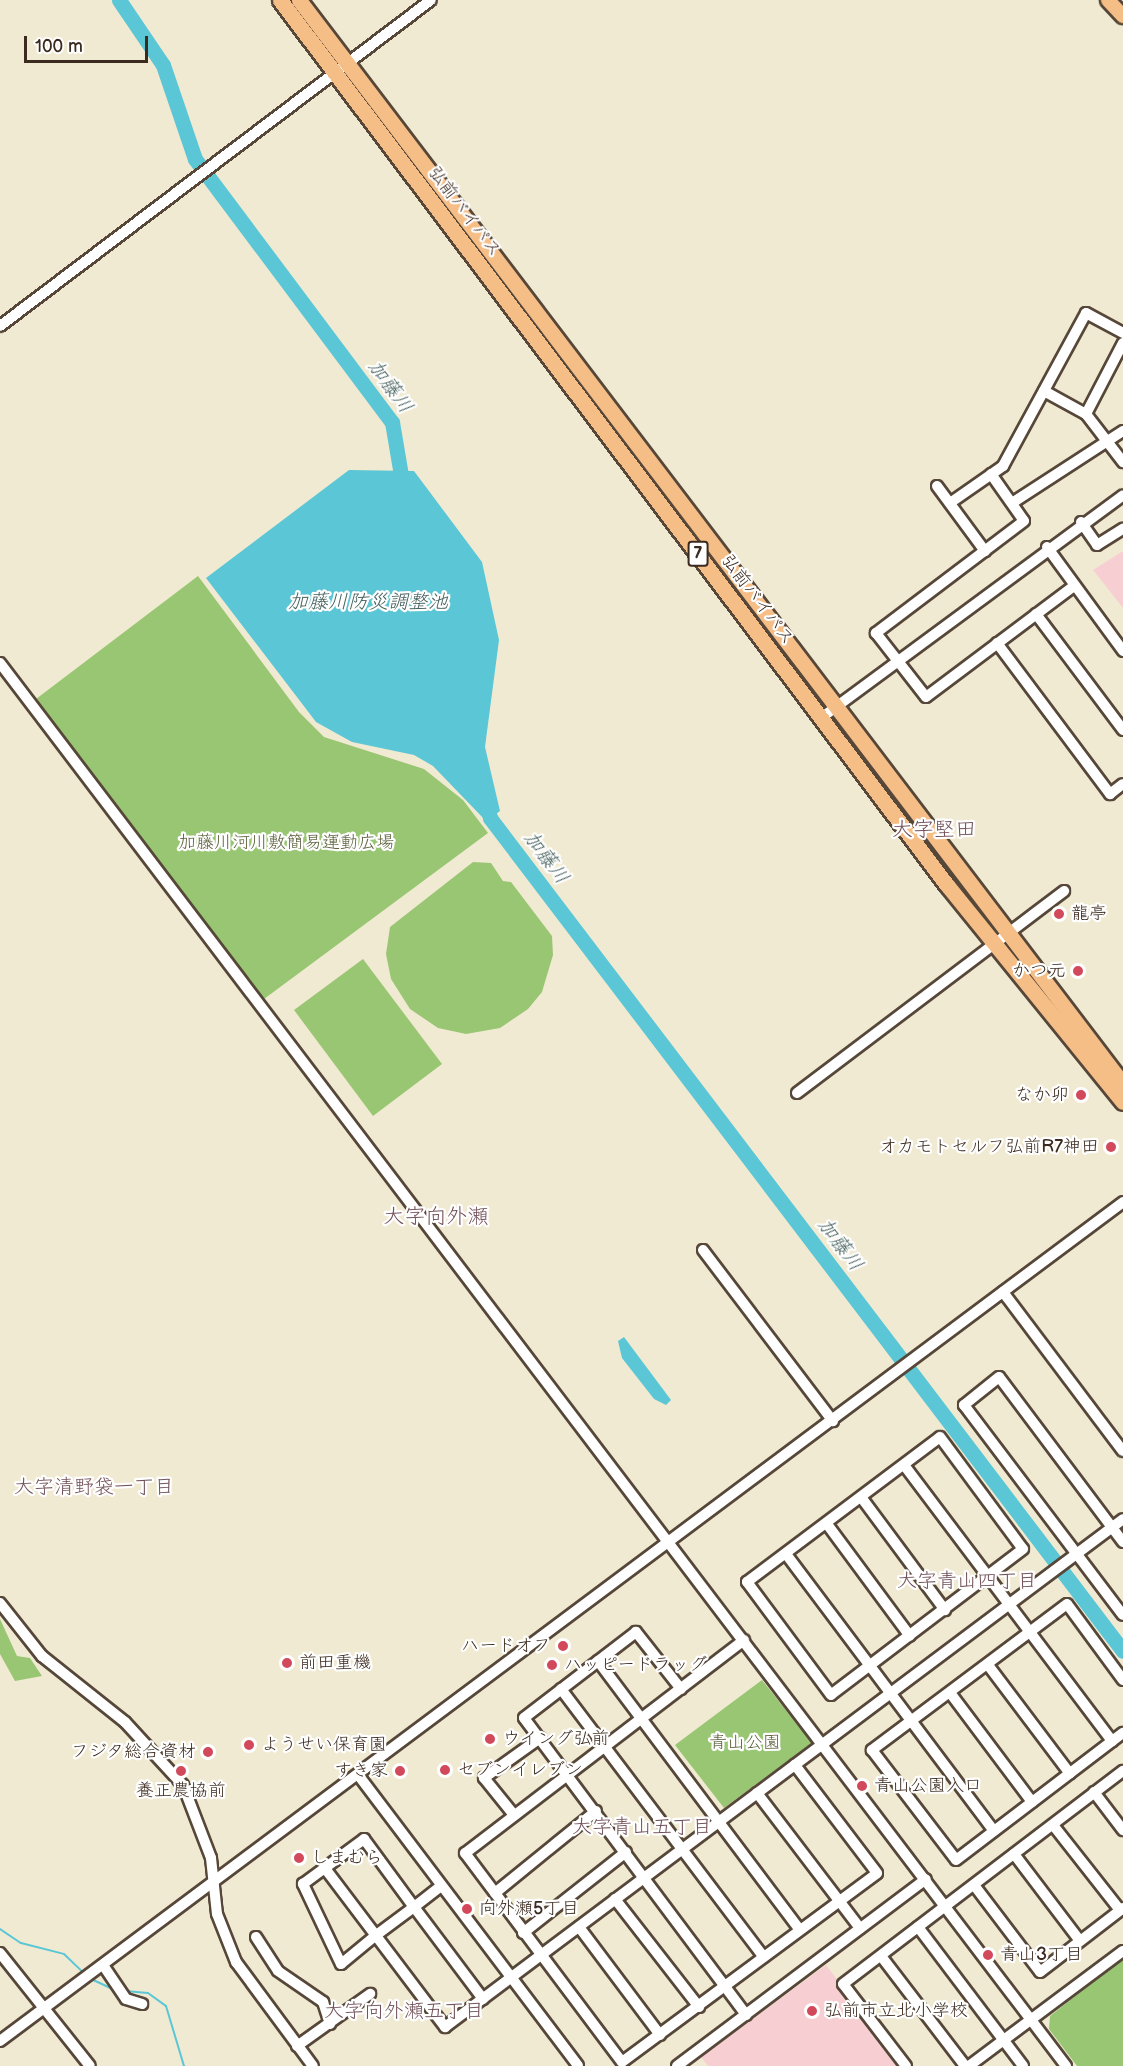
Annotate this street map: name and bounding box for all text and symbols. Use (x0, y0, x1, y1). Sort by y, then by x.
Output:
scale bar (27, 24, 152, 62)
text: 100 m (35, 36, 83, 57)
street label: 弘前バイパス (423, 162, 505, 262)
water label: 加藤川 (363, 356, 417, 418)
road number: 7 (688, 541, 708, 567)
street label: 弘前バイパス (716, 550, 798, 650)
water label: 加藤川防災調整池 (288, 590, 448, 614)
district label: 大字堅田 (892, 817, 976, 843)
water label: 加藤川 (518, 827, 574, 889)
park label: 加藤川河川敷簡易運動広場 (178, 832, 394, 854)
place label: 龍亭 (1071, 903, 1107, 925)
marker: 龍亭 (1052, 907, 1066, 921)
place label: かつ元 (1012, 960, 1066, 982)
marker: かつ元 (1071, 964, 1085, 978)
place label: なか卯 (1015, 1084, 1069, 1106)
marker: なか卯 (1074, 1088, 1088, 1102)
place label: オカモトセルフ弘前R7神田 (879, 1136, 1099, 1158)
marker: オカモトセルフ弘前R7神田 (1104, 1140, 1118, 1154)
district label: 大字向外瀬 (384, 1204, 488, 1230)
water label: 加藤川 (812, 1214, 868, 1276)
district label: 大字清野袋一丁目 (14, 1475, 174, 1499)
district label: 大字青山四丁目 (897, 1569, 1037, 1593)
place label: ハードオフ (461, 1635, 551, 1657)
marker: ハードオフ (556, 1639, 570, 1653)
place label: 前田重機 (299, 1652, 371, 1674)
place label: ハッピードラッグ (564, 1654, 707, 1676)
marker: 前田重機 (280, 1656, 294, 1670)
marker: ハッピードラッグ (545, 1658, 559, 1672)
place label: ウイング弘前 (502, 1728, 610, 1750)
marker: ウイング弘前 (483, 1732, 497, 1746)
park label: 青山公園 (709, 1732, 781, 1754)
place label: ようせい保育園 (261, 1734, 387, 1756)
marker: ようせい保育園 (242, 1738, 256, 1752)
place label: フジタ総合資材 (70, 1741, 196, 1763)
marker: フジタ総合資材 (201, 1745, 215, 1759)
place label: セブンイレブン (457, 1759, 583, 1781)
place label: すき家 (334, 1760, 388, 1782)
marker: セブンイレブン (438, 1763, 452, 1777)
marker: 養正農協前 (174, 1764, 188, 1778)
marker: すき家 (393, 1764, 407, 1778)
place label: 青山公園入口 (874, 1775, 982, 1797)
marker: 青山公園入口 (855, 1779, 869, 1793)
place label: 養正農協前 (136, 1780, 226, 1802)
district label: 大字青山五丁目 (572, 1815, 712, 1839)
place label: しまむら (311, 1847, 383, 1869)
marker: しまむら (292, 1851, 306, 1865)
place label: 向外瀬5丁目 (479, 1898, 579, 1920)
marker: 向外瀬5丁目 (460, 1902, 474, 1916)
place label: 青山3丁目 (1000, 1944, 1083, 1966)
marker: 青山3丁目 (981, 1948, 995, 1962)
district label: 大字向外瀬五丁目 (324, 1999, 484, 2023)
place label: 弘前市立北小学校 (824, 2000, 968, 2022)
marker: 弘前市立北小学校 (805, 2004, 819, 2018)

